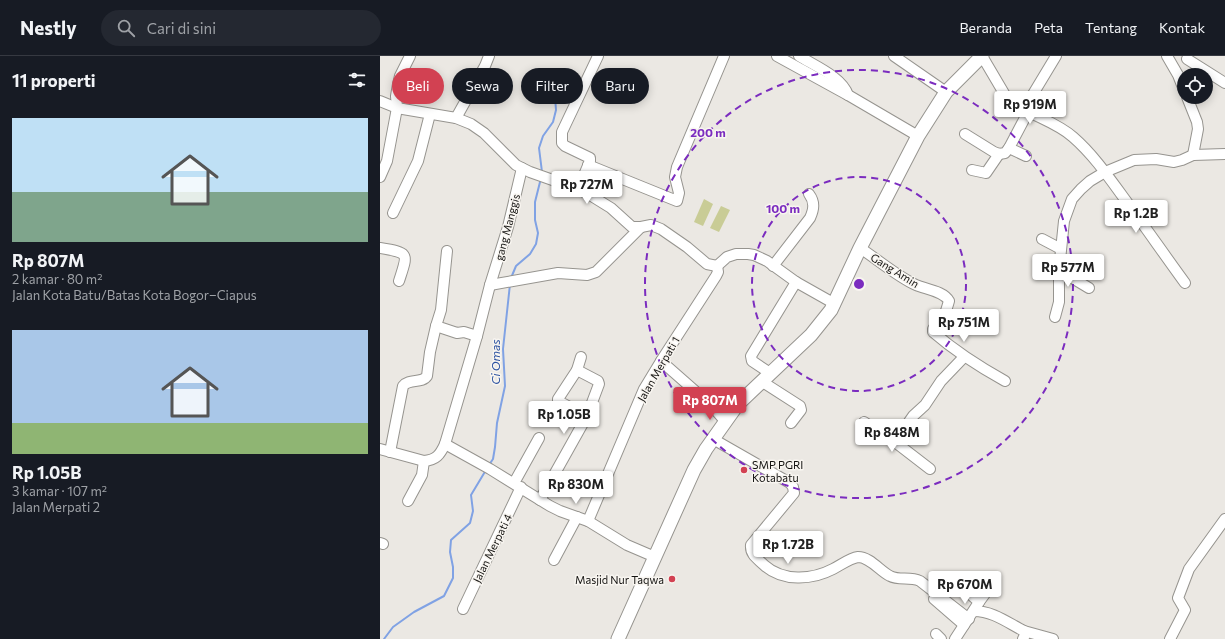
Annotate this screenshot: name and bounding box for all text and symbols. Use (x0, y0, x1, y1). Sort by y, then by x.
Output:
search box (101, 10, 381, 46)
text: Nestly (20, 16, 77, 39)
icon: search (115, 17, 137, 39)
text: Cari di sini (147, 19, 216, 37)
text: Beranda (960, 19, 1012, 36)
text: Peta (1034, 19, 1063, 36)
text: Tentang (1085, 19, 1137, 36)
text: Kontak (1159, 19, 1205, 36)
chip: Beli (392, 68, 444, 104)
chip: Sewa (452, 68, 513, 104)
chip: Filter (521, 68, 583, 104)
chip: Baru (591, 68, 649, 104)
map controls (1177, 68, 1213, 104)
button: locate (1177, 68, 1213, 104)
icon: filters (346, 69, 368, 91)
text: 11 properti (12, 70, 96, 91)
pin: Rp 919M (993, 91, 1067, 125)
text: Rp 919M (1003, 96, 1057, 112)
text: 200 m (690, 125, 726, 139)
icon: home (154, 144, 226, 216)
pin: Rp 727M (550, 171, 624, 205)
text: Rp 727M (560, 176, 614, 192)
street label: gang Manggis (492, 192, 522, 262)
pin: Rp 1.2B (1099, 200, 1173, 234)
text: 100 m (766, 201, 800, 215)
text: Rp 1.2B (1114, 205, 1158, 221)
text: Rp 807M (12, 250, 84, 271)
street label: Gang Amin (868, 250, 922, 290)
pin: Rp 577M (1031, 254, 1105, 288)
text: Rp 577M (1041, 259, 1095, 275)
text: 2 kamar · 80 m² (12, 271, 102, 287)
centre of rings (852, 277, 866, 291)
text: Jalan Kota Batu/Batas Kota Bogor–Ciapus (12, 287, 257, 303)
pin: Rp 751M (927, 309, 1001, 343)
text: Rp 751M (938, 314, 990, 330)
street label: Jalan Merpati 1 (634, 334, 683, 404)
water label: Ci Omas (488, 339, 502, 385)
icon: home (154, 356, 226, 428)
pin: Rp 807M (673, 387, 747, 421)
text: Rp 807M (682, 392, 738, 408)
pin: Rp 1.05B (523, 401, 605, 435)
text: Rp 1.05B (537, 406, 591, 422)
pin: Rp 848M (855, 419, 929, 453)
text: Rp 848M (864, 424, 920, 440)
place label: SMP PGRI Kotabatu (752, 458, 803, 484)
text: Rp 1.05B (12, 462, 81, 483)
marker: SMP PGRI Kotabatu (739, 465, 749, 475)
pin: Rp 830M (539, 471, 613, 505)
text: Rp 830M (548, 476, 604, 492)
text: 3 kamar · 107 m² (12, 483, 107, 499)
text: Jalan Merpati 2 (12, 499, 100, 515)
street label: Jalan Merpati 4 (470, 511, 515, 585)
pin: Rp 1.72B (747, 531, 829, 565)
text: Rp 1.72B (762, 536, 814, 552)
pin: Rp 670M (928, 571, 1002, 605)
place label: Masjid Nur Taqwa (575, 573, 664, 586)
marker: Masjid Nur Taqwa (667, 574, 677, 584)
text: Rp 670M (937, 576, 993, 592)

